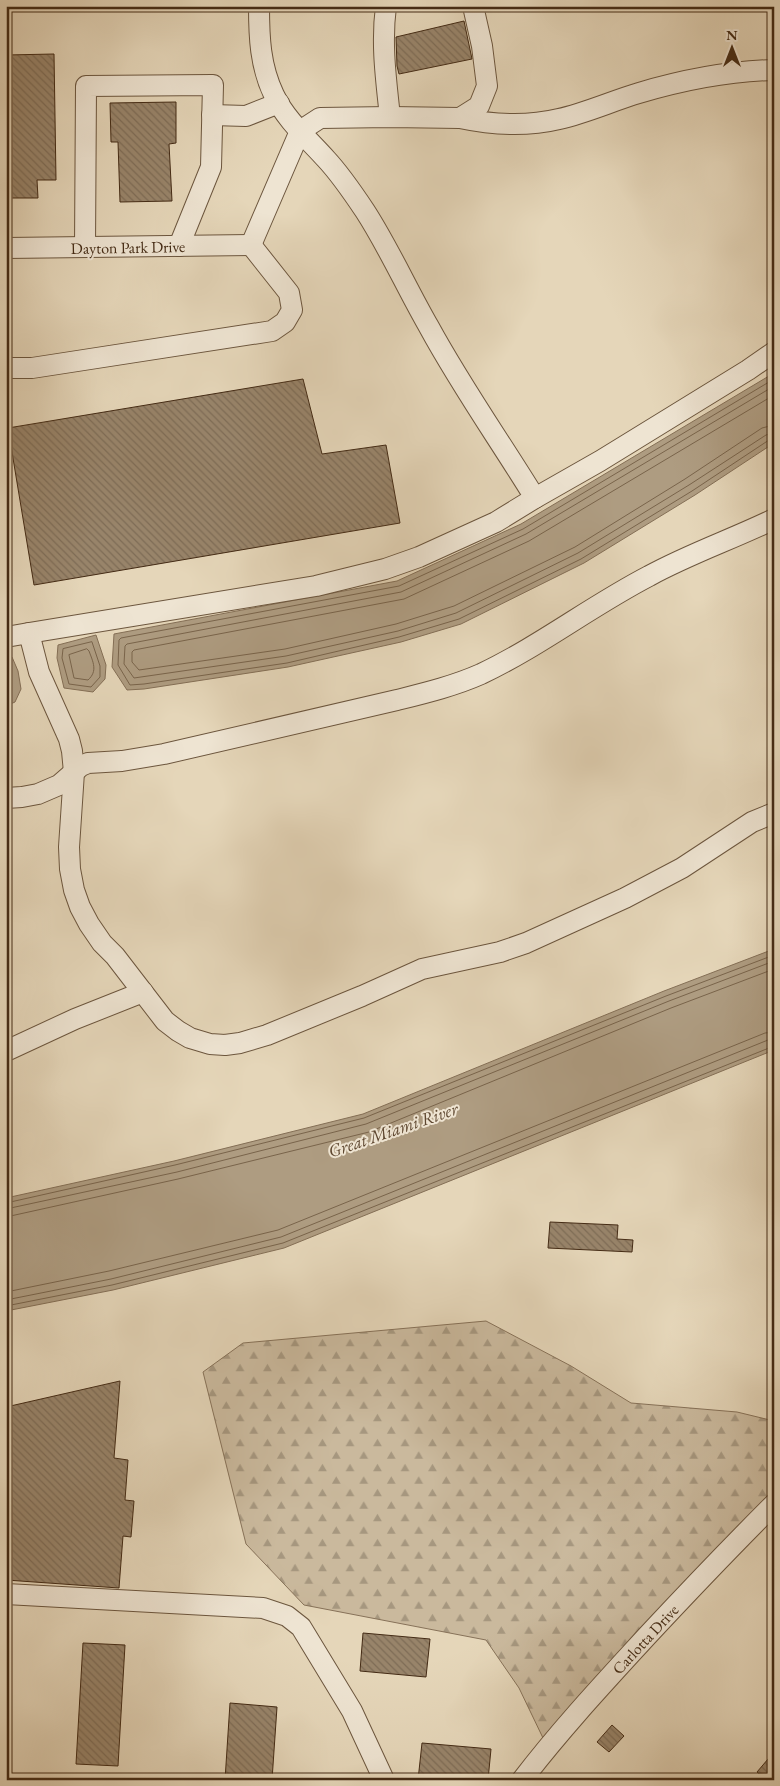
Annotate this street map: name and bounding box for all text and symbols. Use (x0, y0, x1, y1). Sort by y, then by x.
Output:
north arrow (708, 22, 758, 72)
text: N (726, 26, 738, 44)
street label: Dayton Park Drive (71, 236, 185, 259)
water label: Great Miami River (325, 1096, 462, 1162)
street label: Carlotta Drive (607, 1600, 683, 1679)

